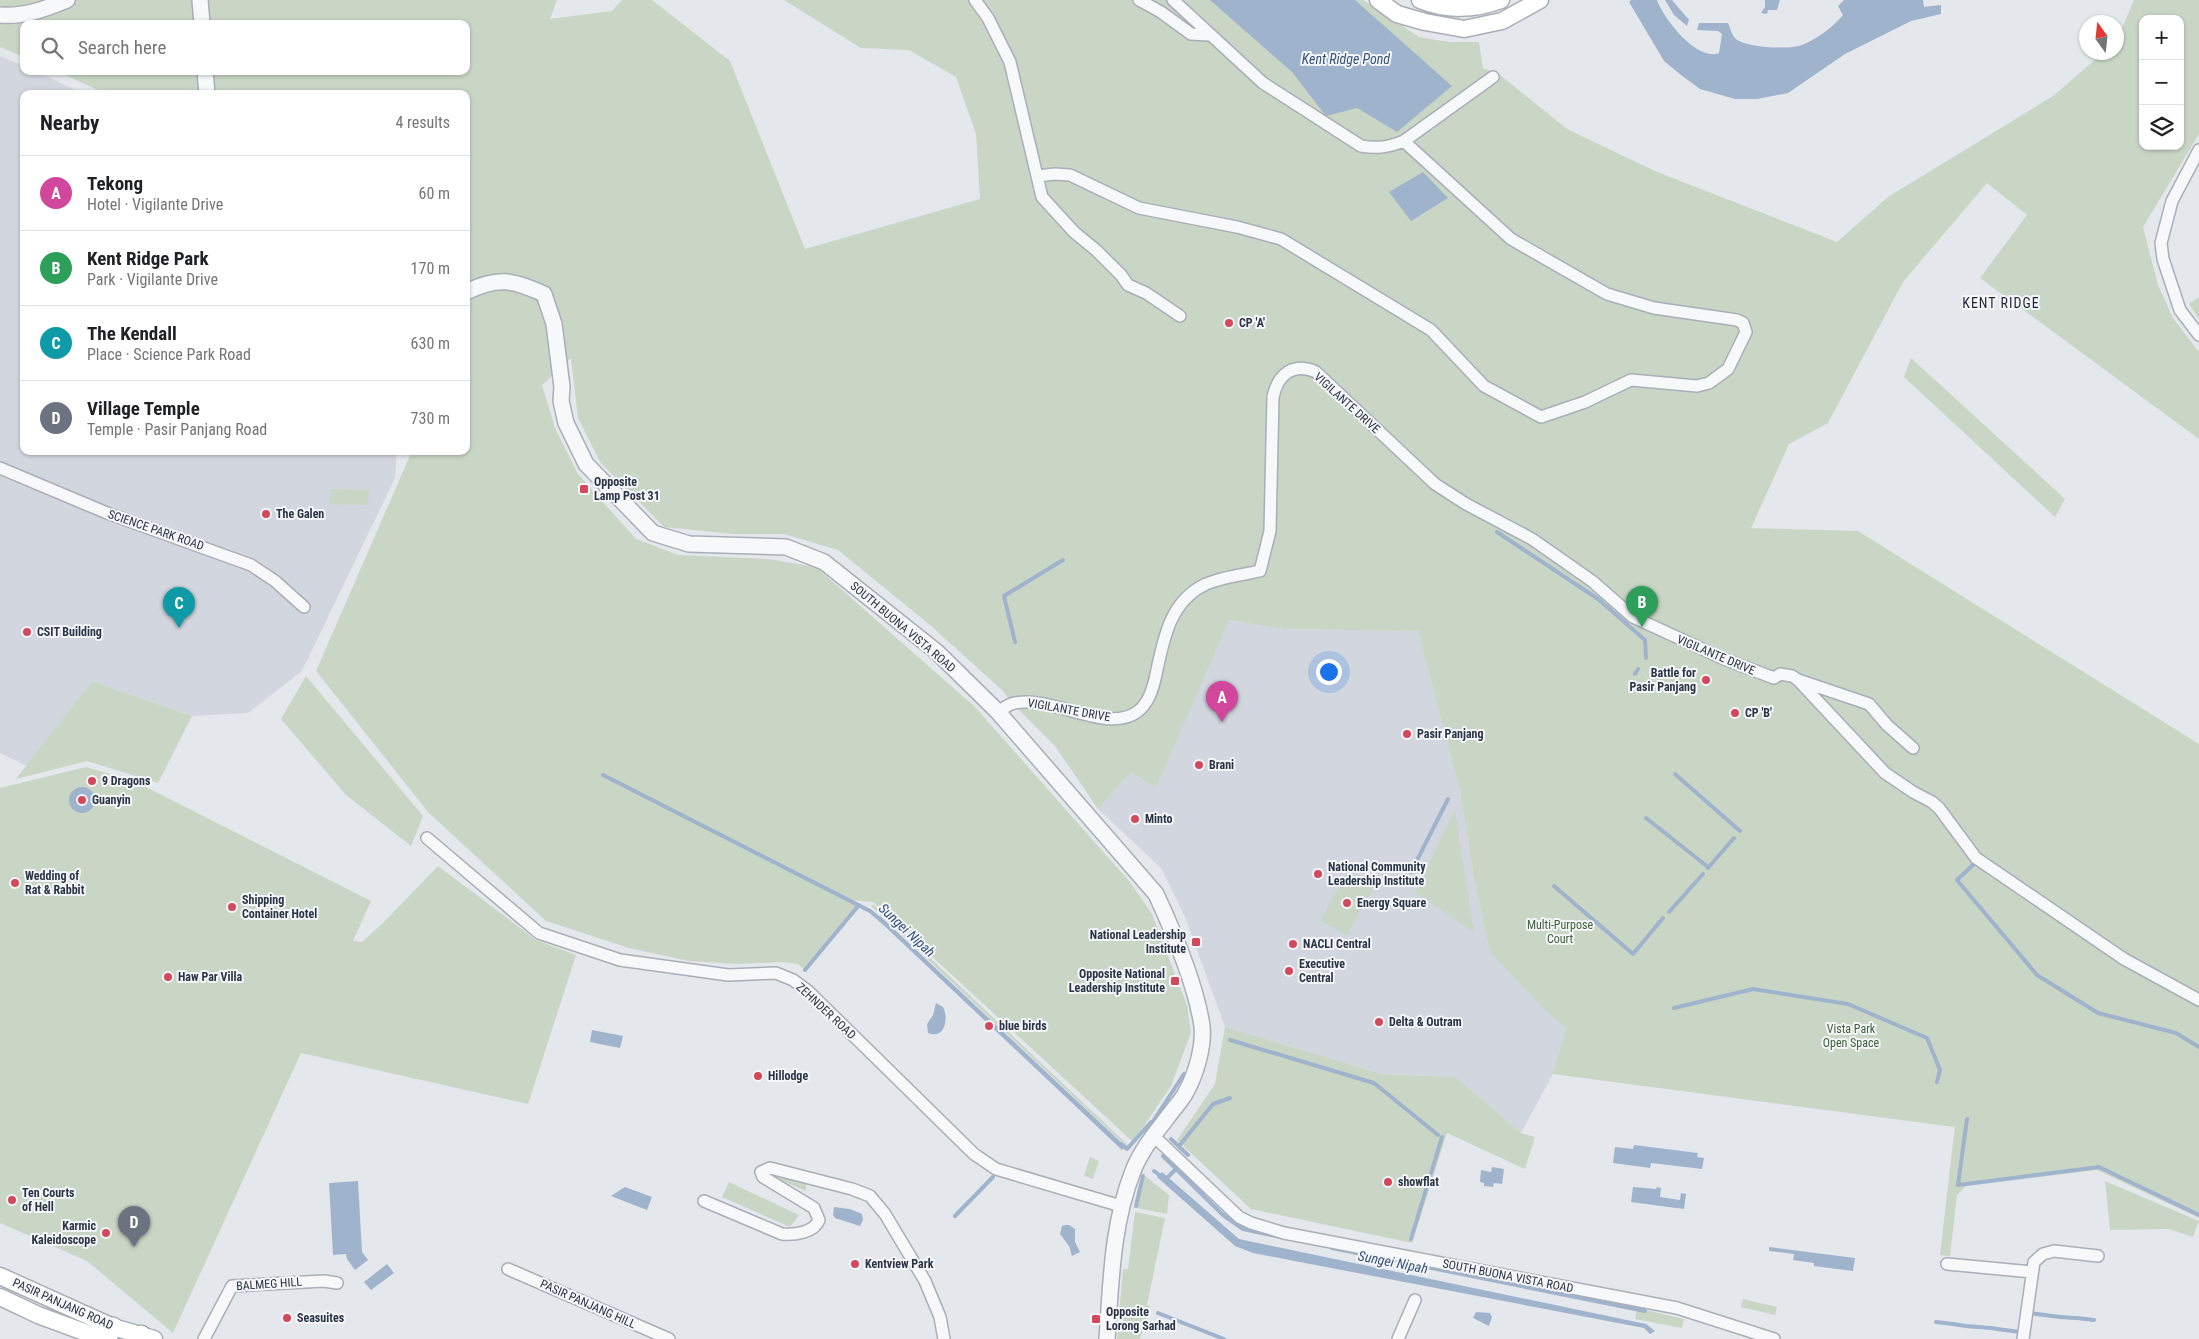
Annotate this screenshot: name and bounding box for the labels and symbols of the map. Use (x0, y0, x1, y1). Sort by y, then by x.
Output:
north arrow (2079, 15, 2124, 60)
water label: Kent Ridge Pond (1302, 51, 1390, 67)
district label: KENT RIDGE (1962, 295, 2040, 311)
place label: CP 'A' (1239, 316, 1265, 330)
marker: CP 'A' (1223, 317, 1235, 329)
street label: VIGILANTE DRIVE (1311, 370, 1383, 436)
place label: Opposite Lamp Post 31 (594, 475, 660, 503)
marker: Opposite Lamp Post 31 (578, 483, 590, 495)
street label: SCIENCE PARK ROAD (106, 507, 206, 553)
place label: The Galen (276, 507, 324, 521)
marker: The Galen (260, 508, 272, 520)
street label: SOUTH BUONA VISTA ROAD (848, 579, 959, 675)
pin: B (1626, 586, 1658, 627)
pin: C (163, 587, 195, 628)
place label: CSIT Building (37, 625, 102, 639)
marker: CSIT Building (21, 626, 33, 638)
street label: VIGILANTE DRIVE (1675, 632, 1757, 678)
your location (1316, 659, 1342, 685)
place label: Battle for Pasir Panjang (1630, 666, 1696, 694)
marker: Battle for Pasir Panjang (1700, 674, 1712, 686)
pin: A (1206, 681, 1238, 722)
street label: VIGILANTE DRIVE (1027, 696, 1111, 724)
place label: CP 'B' (1745, 706, 1772, 720)
marker: CP 'B' (1729, 707, 1741, 719)
place label: Pasir Panjang (1417, 727, 1483, 741)
marker: Pasir Panjang (1401, 728, 1413, 740)
place label: Brani (1209, 758, 1234, 772)
marker: Brani (1193, 759, 1205, 771)
place label: 9 Dragons (102, 774, 151, 788)
marker: 9 Dragons (86, 775, 98, 787)
place label: Guanyin (92, 793, 131, 807)
marker: Guanyin (76, 794, 88, 806)
place label: Minto (1145, 812, 1173, 826)
marker: Minto (1129, 813, 1141, 825)
place label: National Community Leadership Institute (1328, 860, 1426, 888)
marker: National Community Leadership Institute (1312, 868, 1324, 880)
place label: Wedding of Rat & Rabbit (25, 869, 85, 897)
marker: Wedding of Rat & Rabbit (9, 877, 21, 889)
place label: Shipping Container Hotel (242, 893, 317, 921)
place label: Energy Square (1357, 896, 1426, 910)
marker: Energy Square (1341, 897, 1353, 909)
water label: Sungei Nipah (876, 900, 938, 960)
marker: Shipping Container Hotel (226, 901, 238, 913)
park label: Multi-Purpose Court (1527, 918, 1593, 946)
place label: National Leadership Institute (1090, 928, 1186, 956)
marker: National Leadership Institute (1190, 936, 1202, 948)
place label: NACLI Central (1303, 937, 1371, 951)
marker: NACLI Central (1287, 938, 1299, 950)
place label: Executive Central (1299, 957, 1345, 985)
marker: Executive Central (1283, 965, 1295, 977)
place label: Opposite National Leadership Institute (1069, 967, 1165, 995)
place label: Haw Par Villa (178, 970, 243, 984)
marker: Haw Par Villa (162, 971, 174, 983)
marker: Opposite National Leadership Institute (1169, 975, 1181, 987)
street label: ZEHNDER ROAD (793, 980, 859, 1042)
place label: Delta & Outram (1389, 1015, 1462, 1029)
marker: Delta & Outram (1373, 1016, 1385, 1028)
place label: blue birds (999, 1019, 1047, 1033)
marker: blue birds (983, 1020, 995, 1032)
park label: Vista Park Open Space (1823, 1022, 1880, 1050)
place label: Hillodge (768, 1069, 808, 1083)
marker: Hillodge (752, 1070, 764, 1082)
place label: showflat (1398, 1175, 1439, 1189)
marker: showflat (1382, 1176, 1394, 1188)
place label: Ten Courts of Hell (22, 1186, 75, 1214)
marker: Ten Courts of Hell (6, 1194, 18, 1206)
pin: D (118, 1206, 150, 1247)
place label: Karmic Kaleidoscope (31, 1219, 96, 1247)
marker: Karmic Kaleidoscope (100, 1227, 112, 1239)
water label: Sungei Nipah (1357, 1247, 1429, 1277)
street label: SOUTH BUONA VISTA ROAD (1441, 1256, 1575, 1296)
place label: Kentview Park (865, 1257, 934, 1271)
marker: Kentview Park (849, 1258, 861, 1270)
street label: BALMEG HILL (236, 1275, 303, 1293)
street label: PASIR PANJANG ROAD (11, 1276, 115, 1333)
street label: PASIR PANJANG HILL (538, 1277, 638, 1331)
place label: Opposite Lorong Sarhad (1106, 1305, 1176, 1333)
place label: Seasuites (297, 1311, 345, 1325)
marker: Seasuites (281, 1312, 293, 1324)
marker: Opposite Lorong Sarhad (1090, 1313, 1102, 1325)

